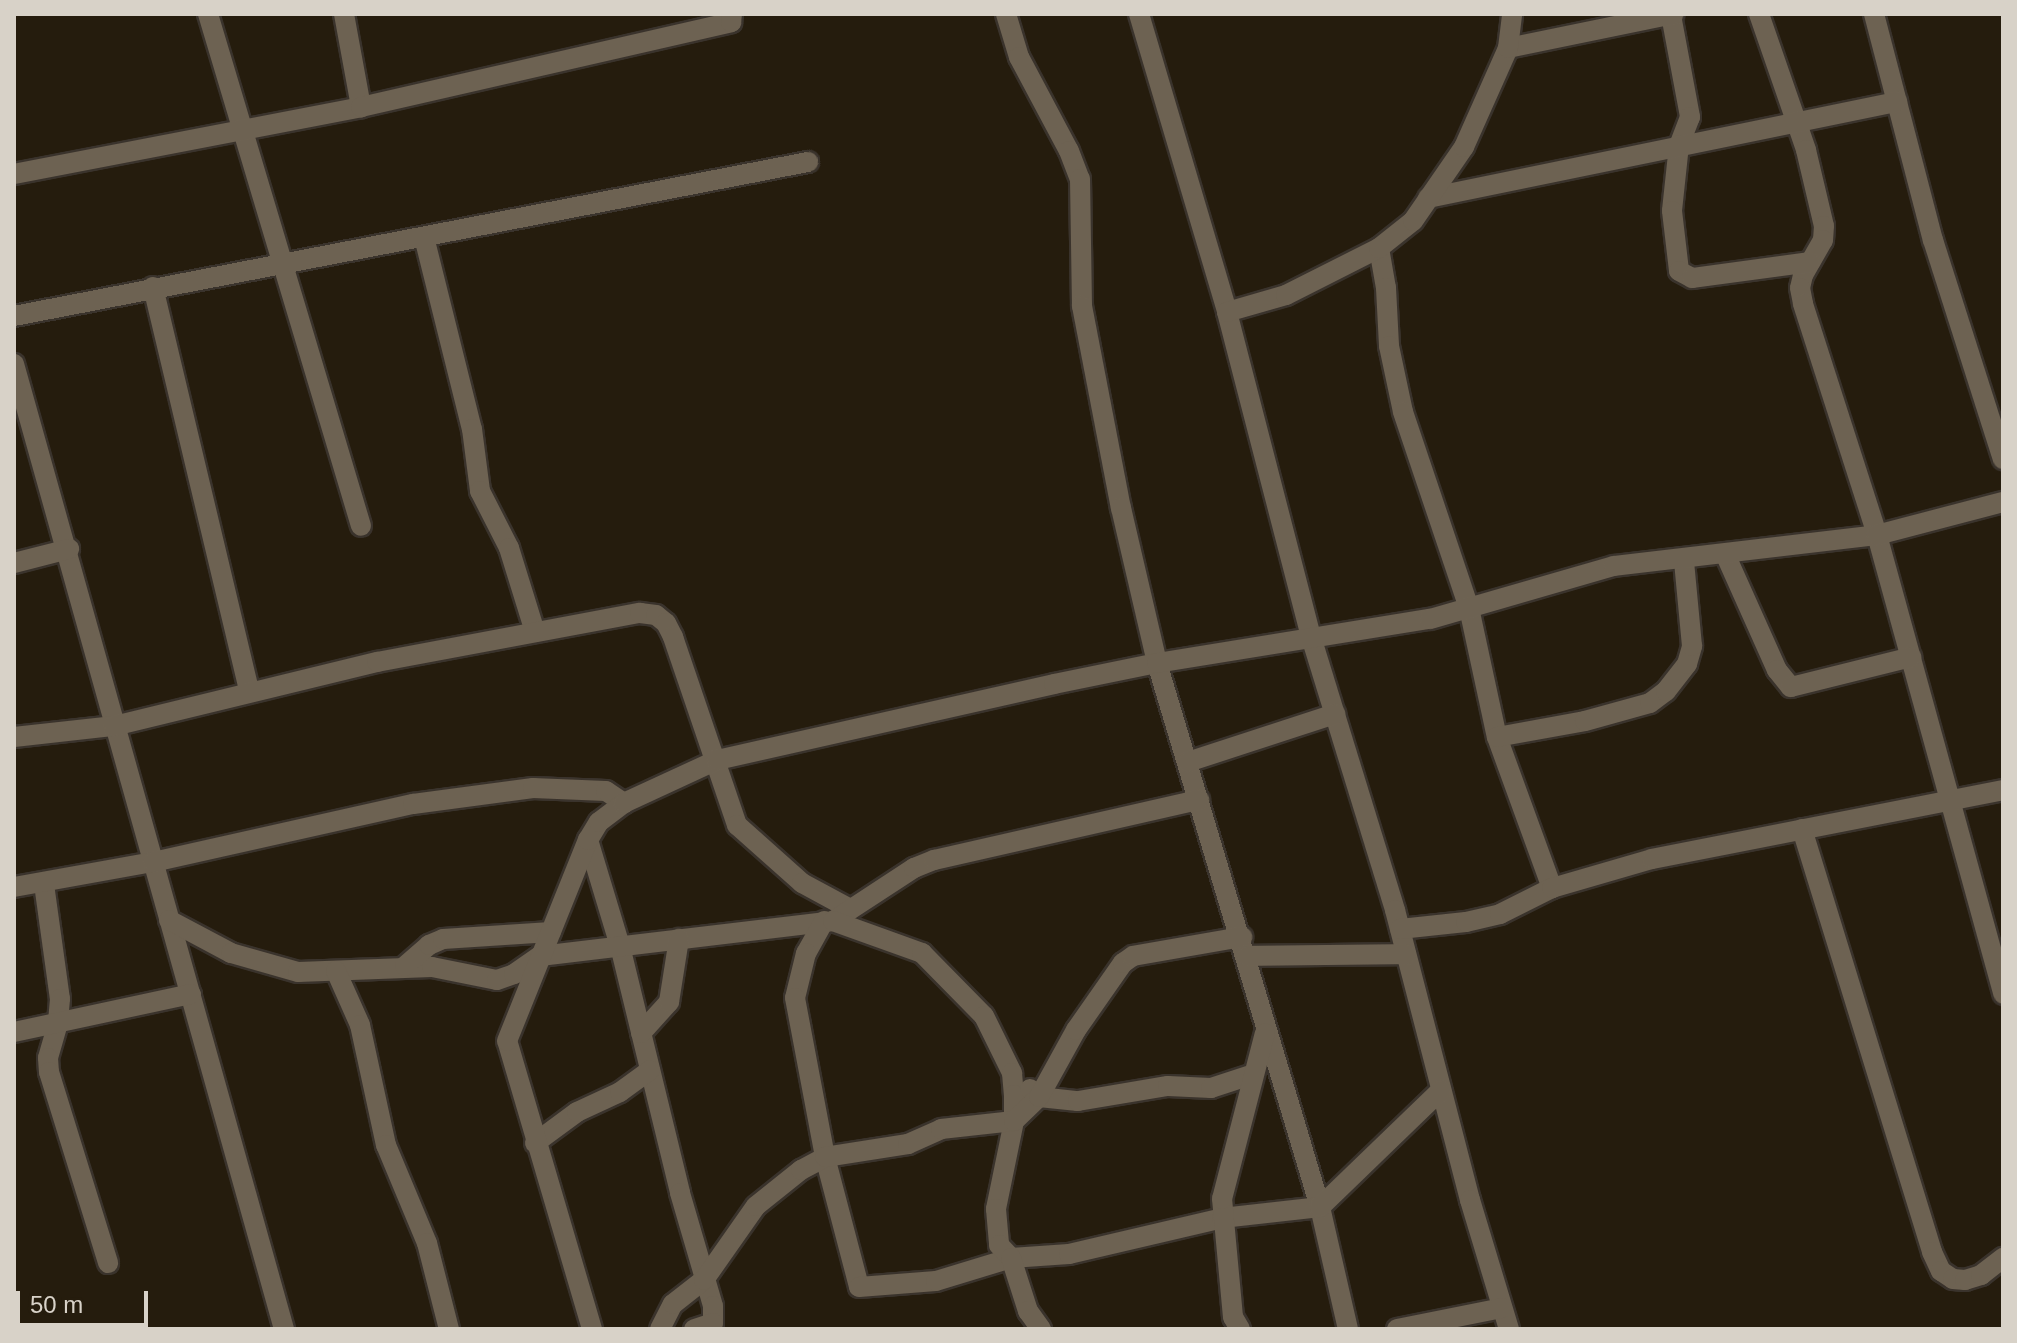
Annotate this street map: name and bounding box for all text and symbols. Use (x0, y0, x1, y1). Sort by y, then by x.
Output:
scale bar (20, 1275, 152, 1325)
text: 50 m (30, 1291, 83, 1318)

